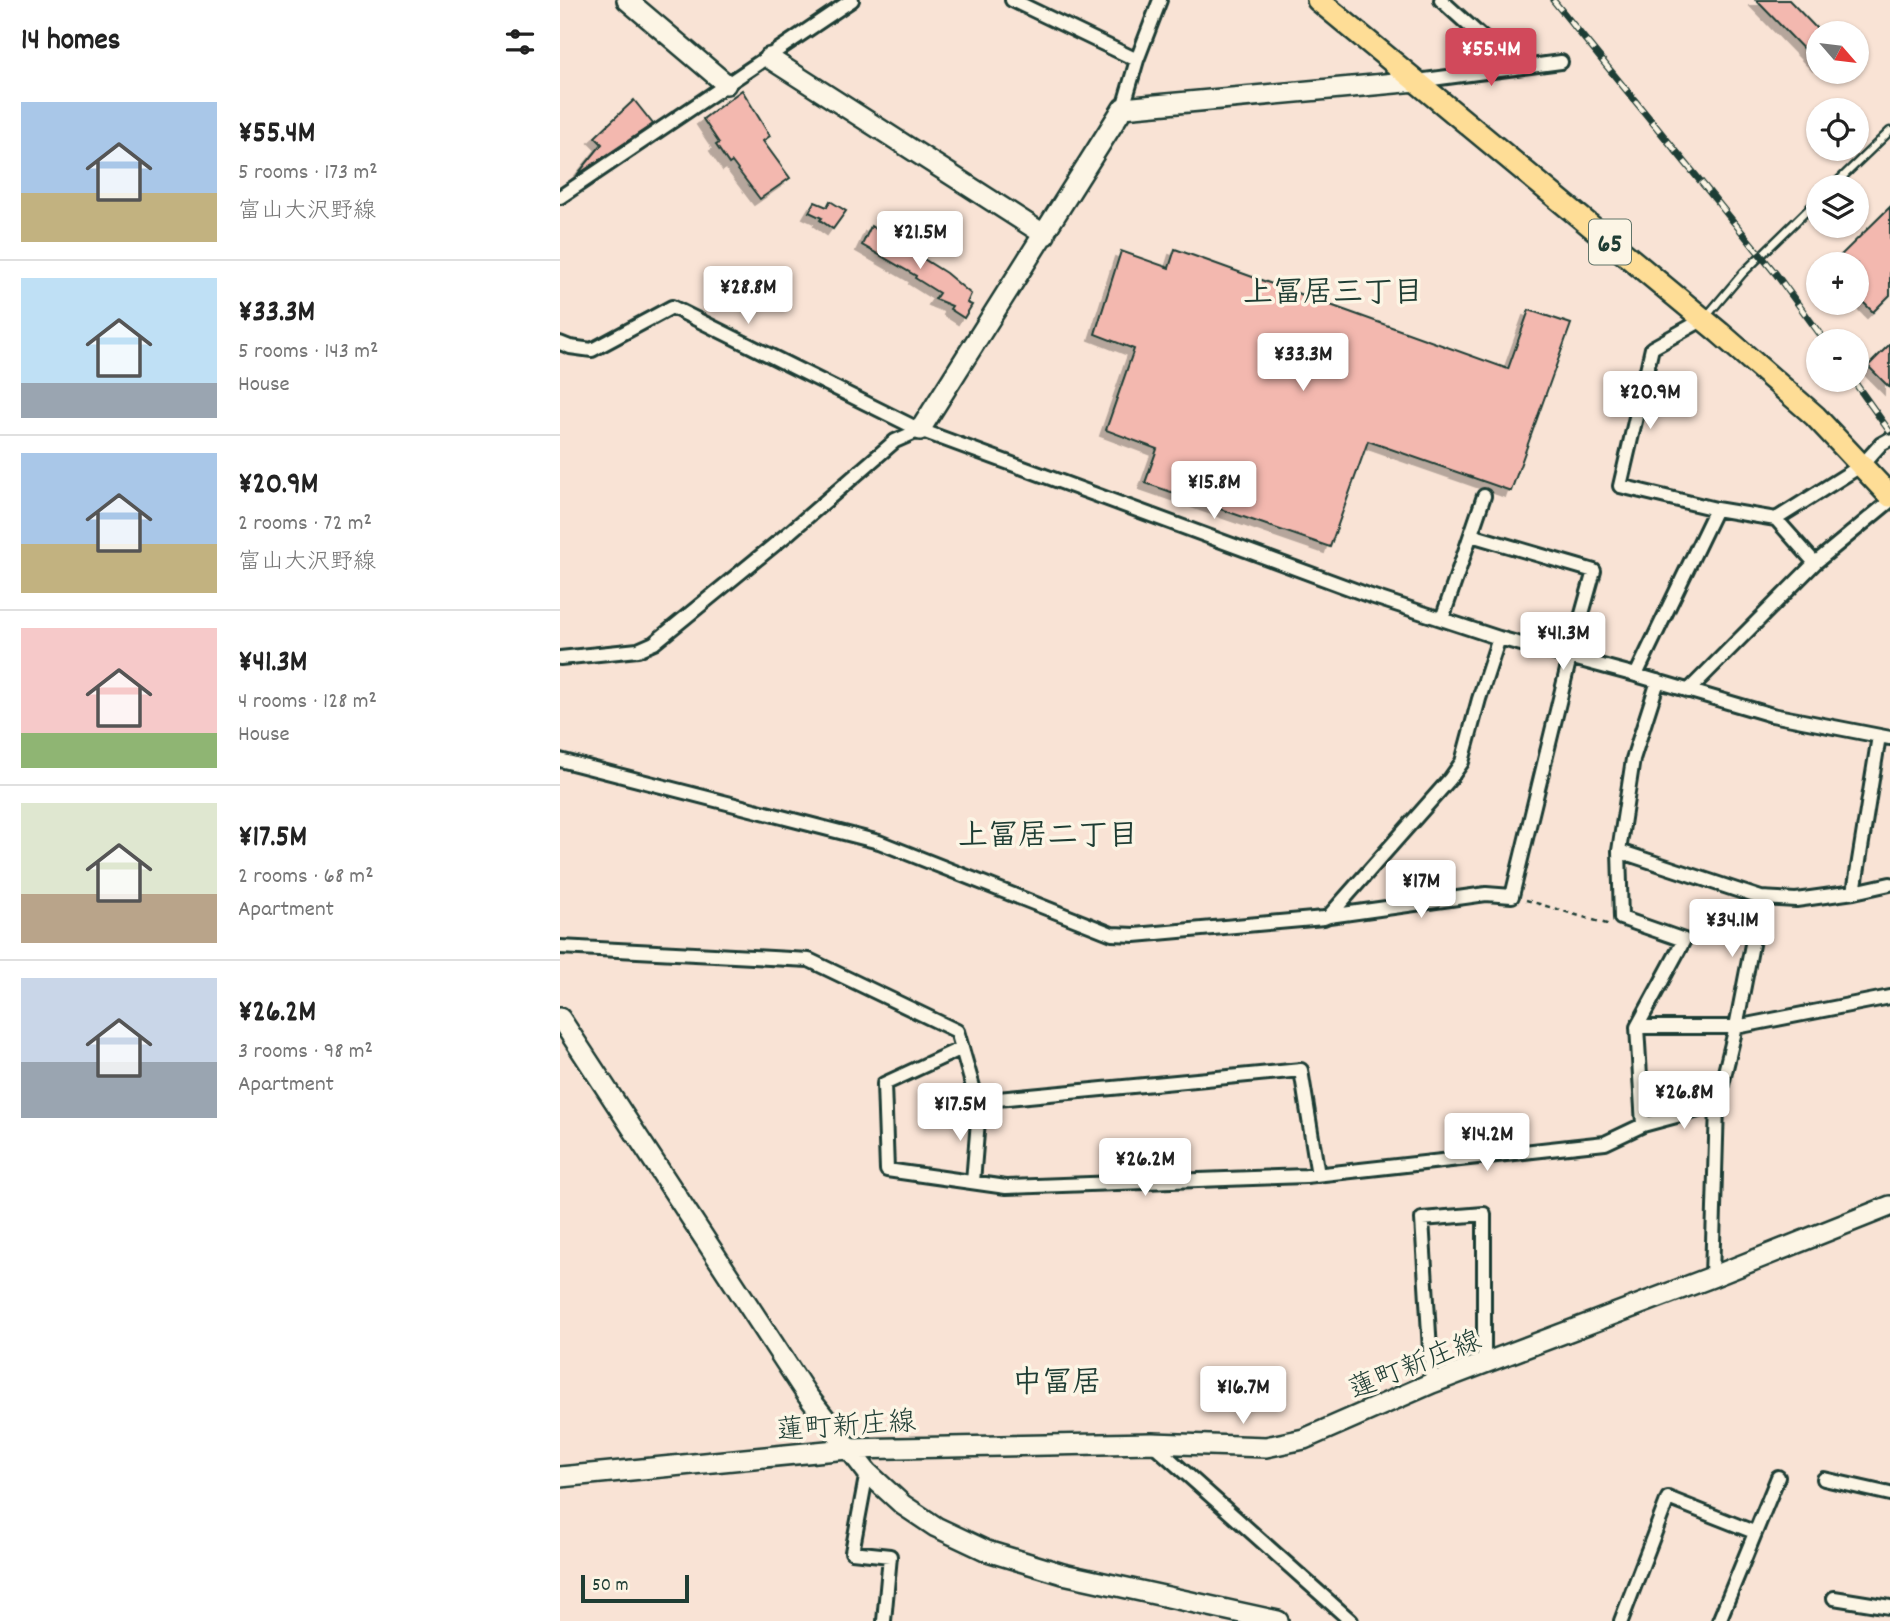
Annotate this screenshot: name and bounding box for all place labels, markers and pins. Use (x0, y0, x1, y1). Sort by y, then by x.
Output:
pin: ¥55.4M (1434, 28, 1548, 88)
pin: ¥21.5M (863, 212, 977, 271)
pin: ¥28.8M (691, 266, 805, 326)
pin: ¥33.3M (1246, 334, 1360, 393)
pin: ¥20.9M (1593, 372, 1707, 431)
pin: ¥15.8M (1157, 462, 1271, 521)
pin: ¥41.3M (1506, 612, 1620, 672)
pin: ¥17M (1380, 860, 1462, 920)
pin: ¥34.1M (1675, 900, 1789, 959)
pin: ¥26.8M (1627, 1072, 1741, 1131)
pin: ¥17.5M (903, 1084, 1017, 1143)
pin: ¥14.2M (1430, 1114, 1544, 1173)
pin: ¥26.2M (1088, 1138, 1202, 1198)
pin: ¥16.7M (1186, 1366, 1300, 1426)

